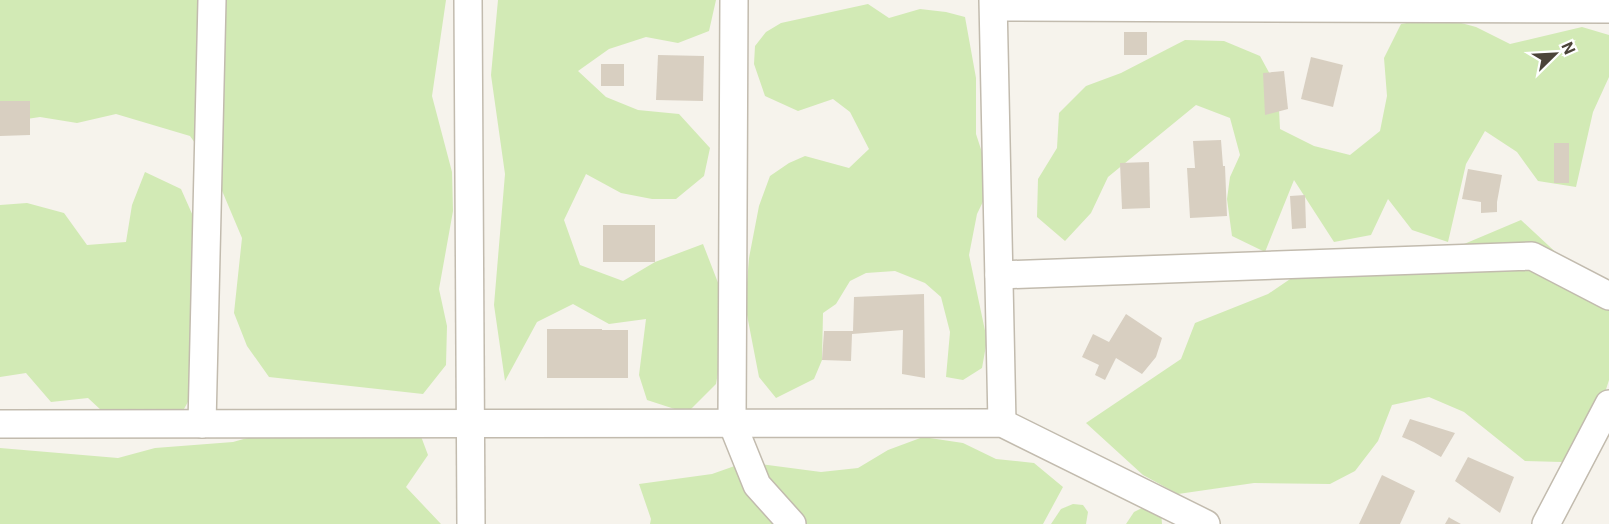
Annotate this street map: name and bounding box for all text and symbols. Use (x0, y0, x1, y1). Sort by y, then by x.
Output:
north arrow (1525, 24, 1585, 84)
text: N (1557, 39, 1579, 57)

